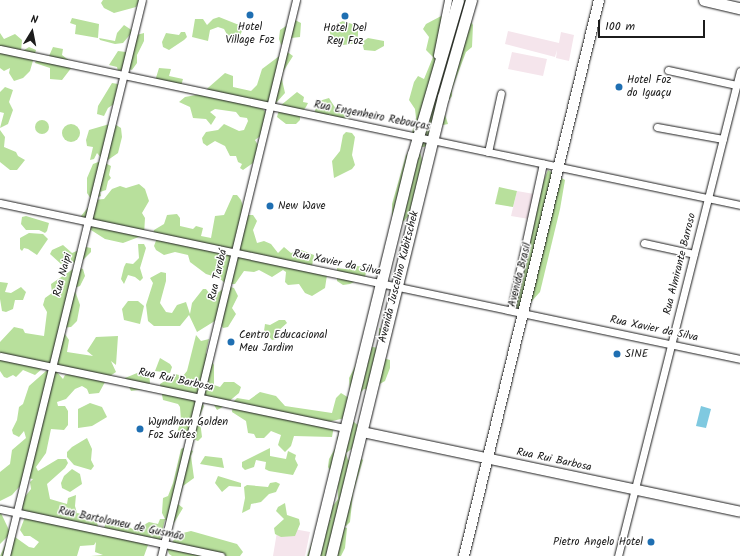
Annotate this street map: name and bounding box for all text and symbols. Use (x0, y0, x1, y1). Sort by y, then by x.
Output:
marker: Hotel Village Foz (245, 10, 255, 20)
text: N (29, 11, 39, 30)
marker: Hotel Del Rey Foz (340, 11, 350, 21)
north arrow (12, 12, 52, 52)
scale bar (600, 12, 707, 38)
text: 100 m (605, 17, 635, 36)
place label: Hotel Village Foz (225, 21, 275, 47)
place label: Hotel Del Rey Foz (323, 22, 367, 48)
place label: Hotel Foz do Iguaçu (627, 74, 671, 100)
marker: Hotel Foz do Iguaçu (614, 82, 624, 92)
street label: Rua Engenheiro Rebouças (313, 98, 431, 134)
place label: New Wave (278, 199, 326, 213)
marker: New Wave (265, 201, 275, 211)
street label: Avenida Juscelino Kubitschek (376, 210, 422, 344)
street label: Rua Almirante Barroso (661, 212, 699, 316)
street label: Avenida Brasil (506, 242, 534, 308)
street label: Rua Xavier da Silva (292, 247, 382, 279)
street label: Rua Tarobá (206, 248, 230, 302)
street label: Rua Naipi (51, 252, 75, 298)
street label: Rua Xavier da Silva (609, 313, 699, 345)
place label: Centro Educacional Meu Jardim (239, 329, 327, 355)
marker: Centro Educacional Meu Jardim (226, 337, 236, 347)
place label: SINE (625, 347, 648, 361)
marker: SINE (612, 349, 622, 359)
street label: Rua Rui Barbosa (137, 366, 215, 394)
place label: Wyndham Golden Foz Suítes (148, 416, 228, 442)
marker: Wyndham Golden Foz Suítes (135, 424, 145, 434)
street label: Rua Rui Barbosa (515, 446, 593, 474)
street label: Rua Bartolomeu de Gusmão (57, 504, 185, 544)
place label: Pietro Angelo Hotel (553, 535, 643, 549)
marker: Pietro Angelo Hotel (646, 537, 656, 547)

